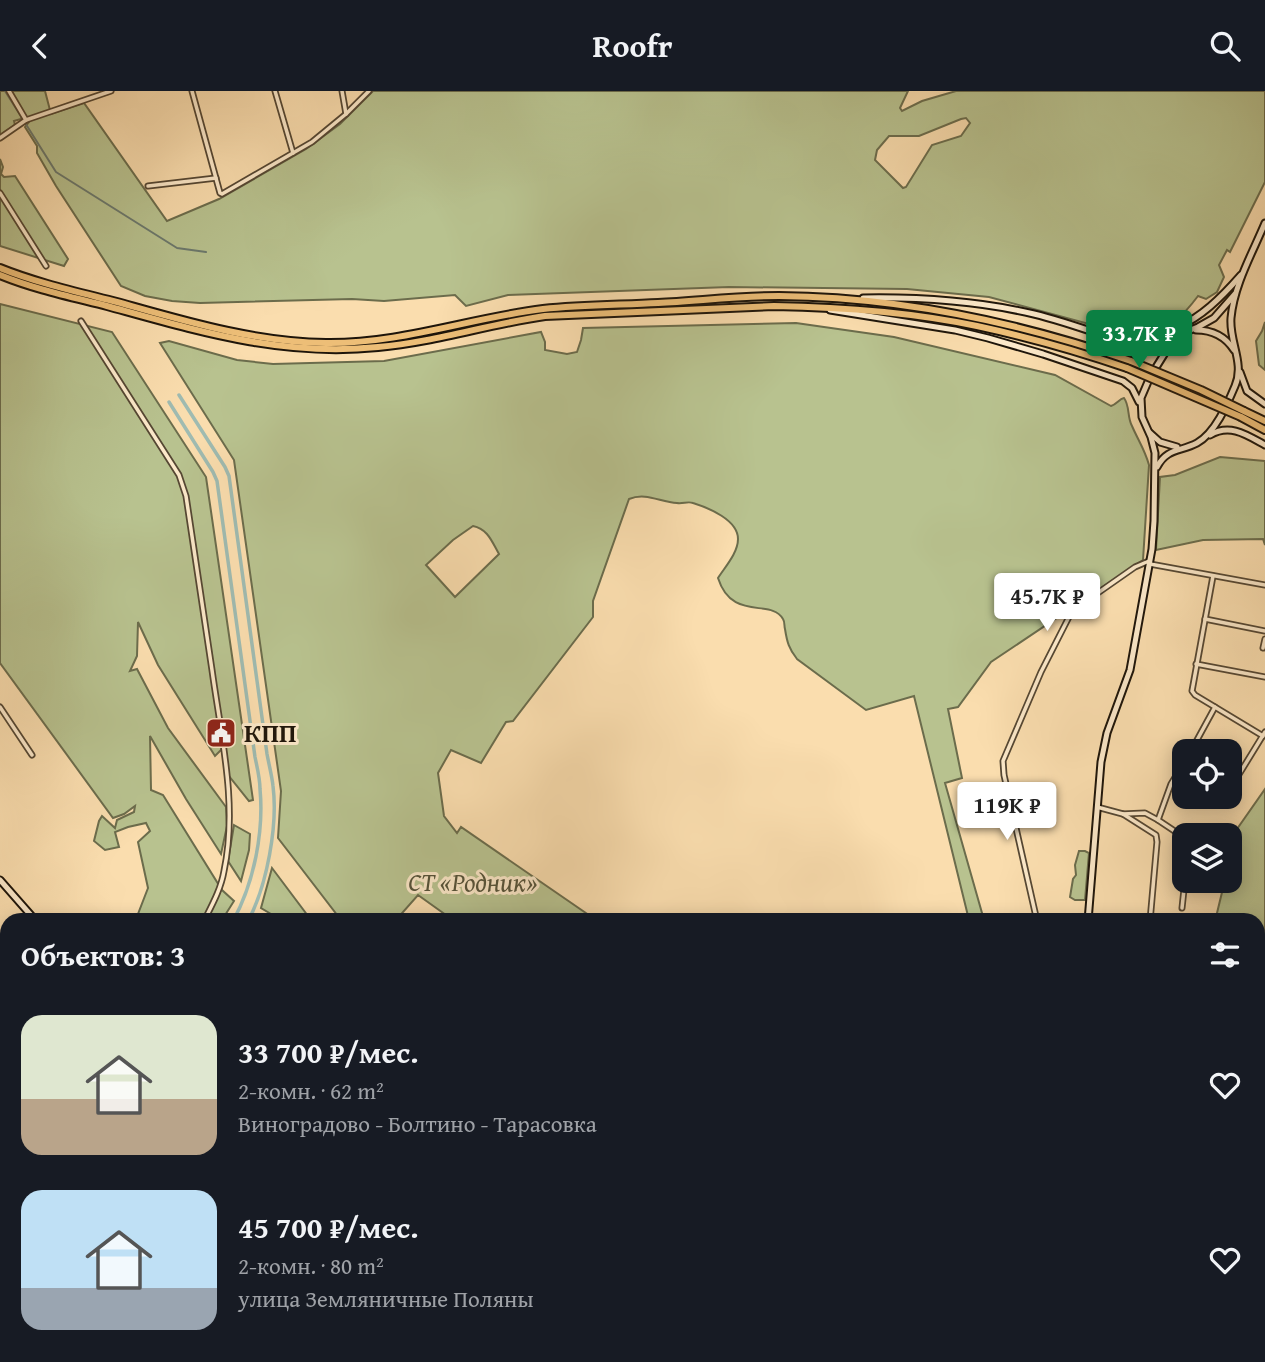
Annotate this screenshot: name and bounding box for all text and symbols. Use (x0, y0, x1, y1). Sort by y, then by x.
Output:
text: Roofr (593, 22, 672, 69)
icon: back (21, 27, 59, 65)
icon: search (1206, 27, 1244, 65)
pin: 33.7K ₽ (1074, 310, 1204, 370)
text: 33.7K ₽ (1102, 316, 1176, 349)
pin: 45.7K ₽ (982, 573, 1112, 633)
text: 45.7K ₽ (1010, 579, 1084, 612)
place label: КПП (244, 713, 296, 752)
public building icon: КПП (204, 716, 238, 750)
map controls (1172, 739, 1242, 893)
button: locate (1172, 739, 1242, 809)
pin: 119K ₽ (950, 783, 1064, 842)
text: 119K ₽ (973, 788, 1041, 821)
button: layers (1172, 823, 1242, 893)
park label: СТ «Родник» (408, 862, 538, 901)
text: Объектов: 3 (21, 933, 185, 977)
icon: filters (1206, 936, 1244, 974)
text: 33 700 ₽/мес. (238, 1030, 419, 1074)
icon: home (77, 1043, 161, 1127)
icon: heart (1206, 1066, 1244, 1104)
text: 2-комн. · 62 m² (238, 1074, 384, 1107)
text: Виноградово - Болтино - Тарасовка (238, 1107, 597, 1140)
text: 45 700 ₽/мес. (238, 1205, 419, 1249)
icon: home (77, 1218, 161, 1302)
icon: heart (1206, 1241, 1244, 1279)
text: 2-комн. · 80 m² (238, 1249, 384, 1282)
text: улица Земляничные Поляны (238, 1282, 534, 1315)

